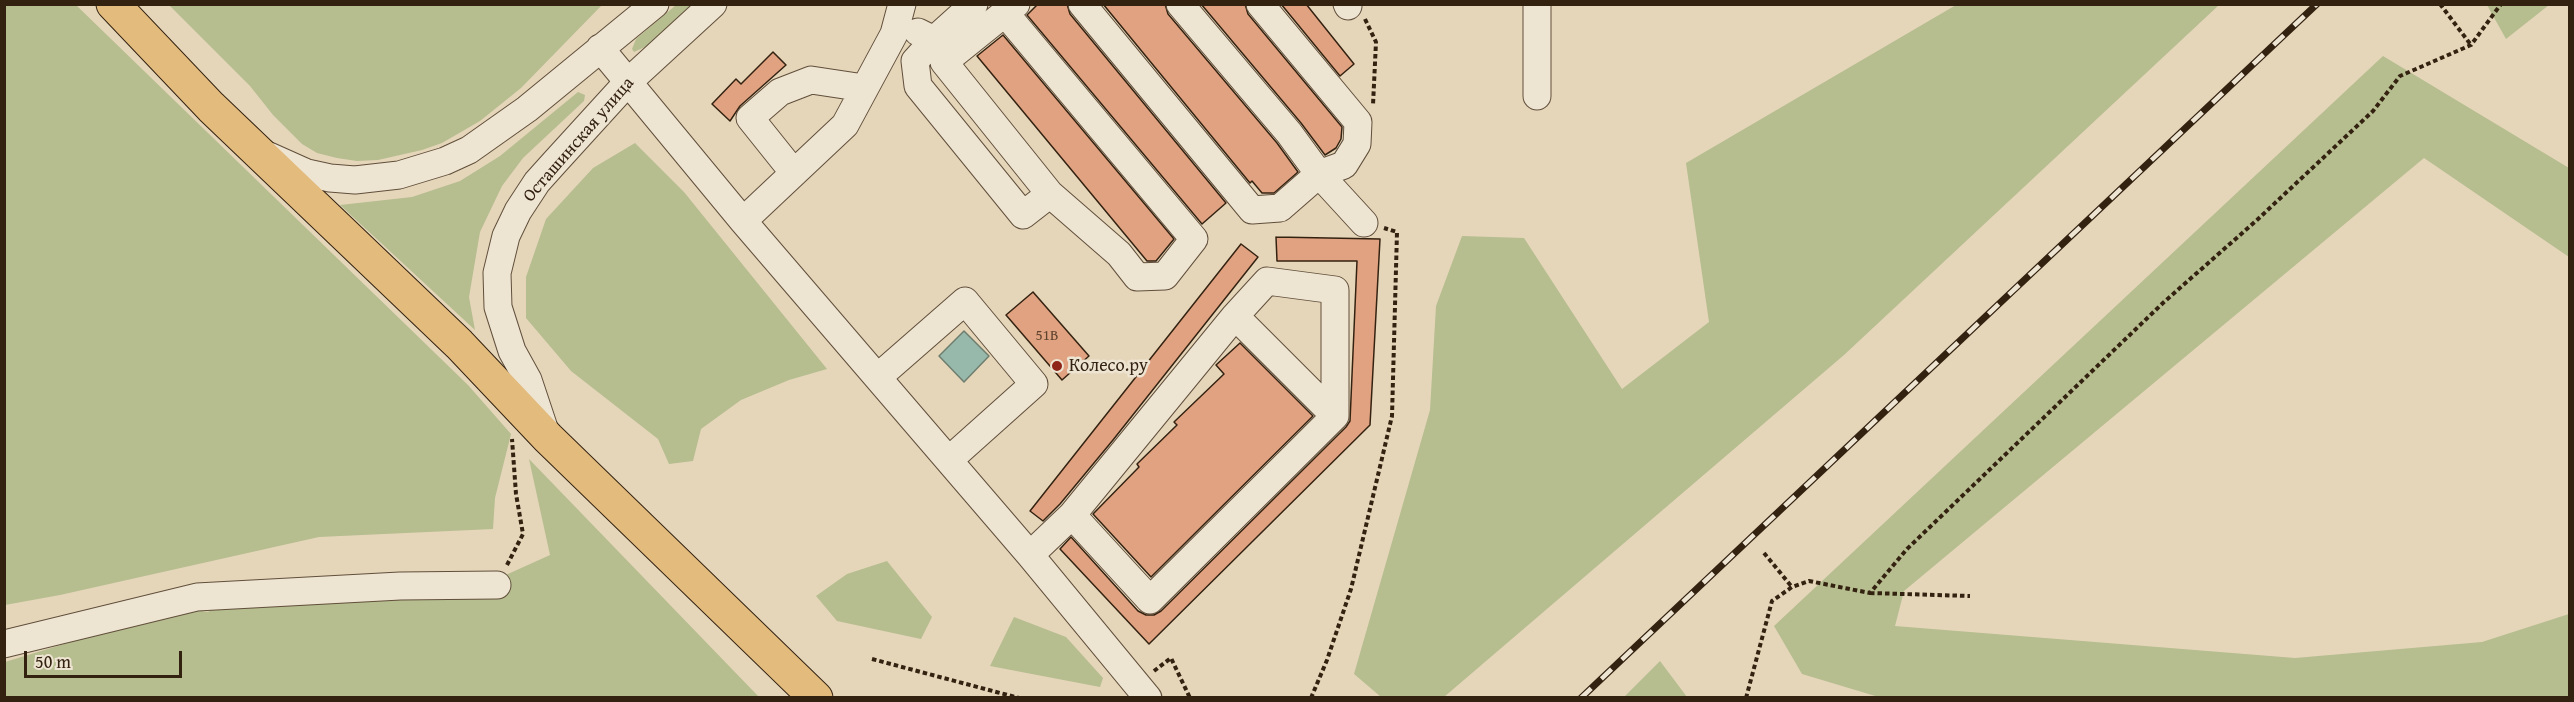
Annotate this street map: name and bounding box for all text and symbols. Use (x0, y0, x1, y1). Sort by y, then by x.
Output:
street label: Осташинская улица (519, 73, 639, 207)
house number: 51В (1036, 327, 1058, 345)
place label: Колесо.ру (1069, 355, 1148, 377)
marker: Колесо.ру (1050, 359, 1064, 373)
scale bar (27, 639, 184, 677)
text: 50 m (35, 648, 71, 675)

